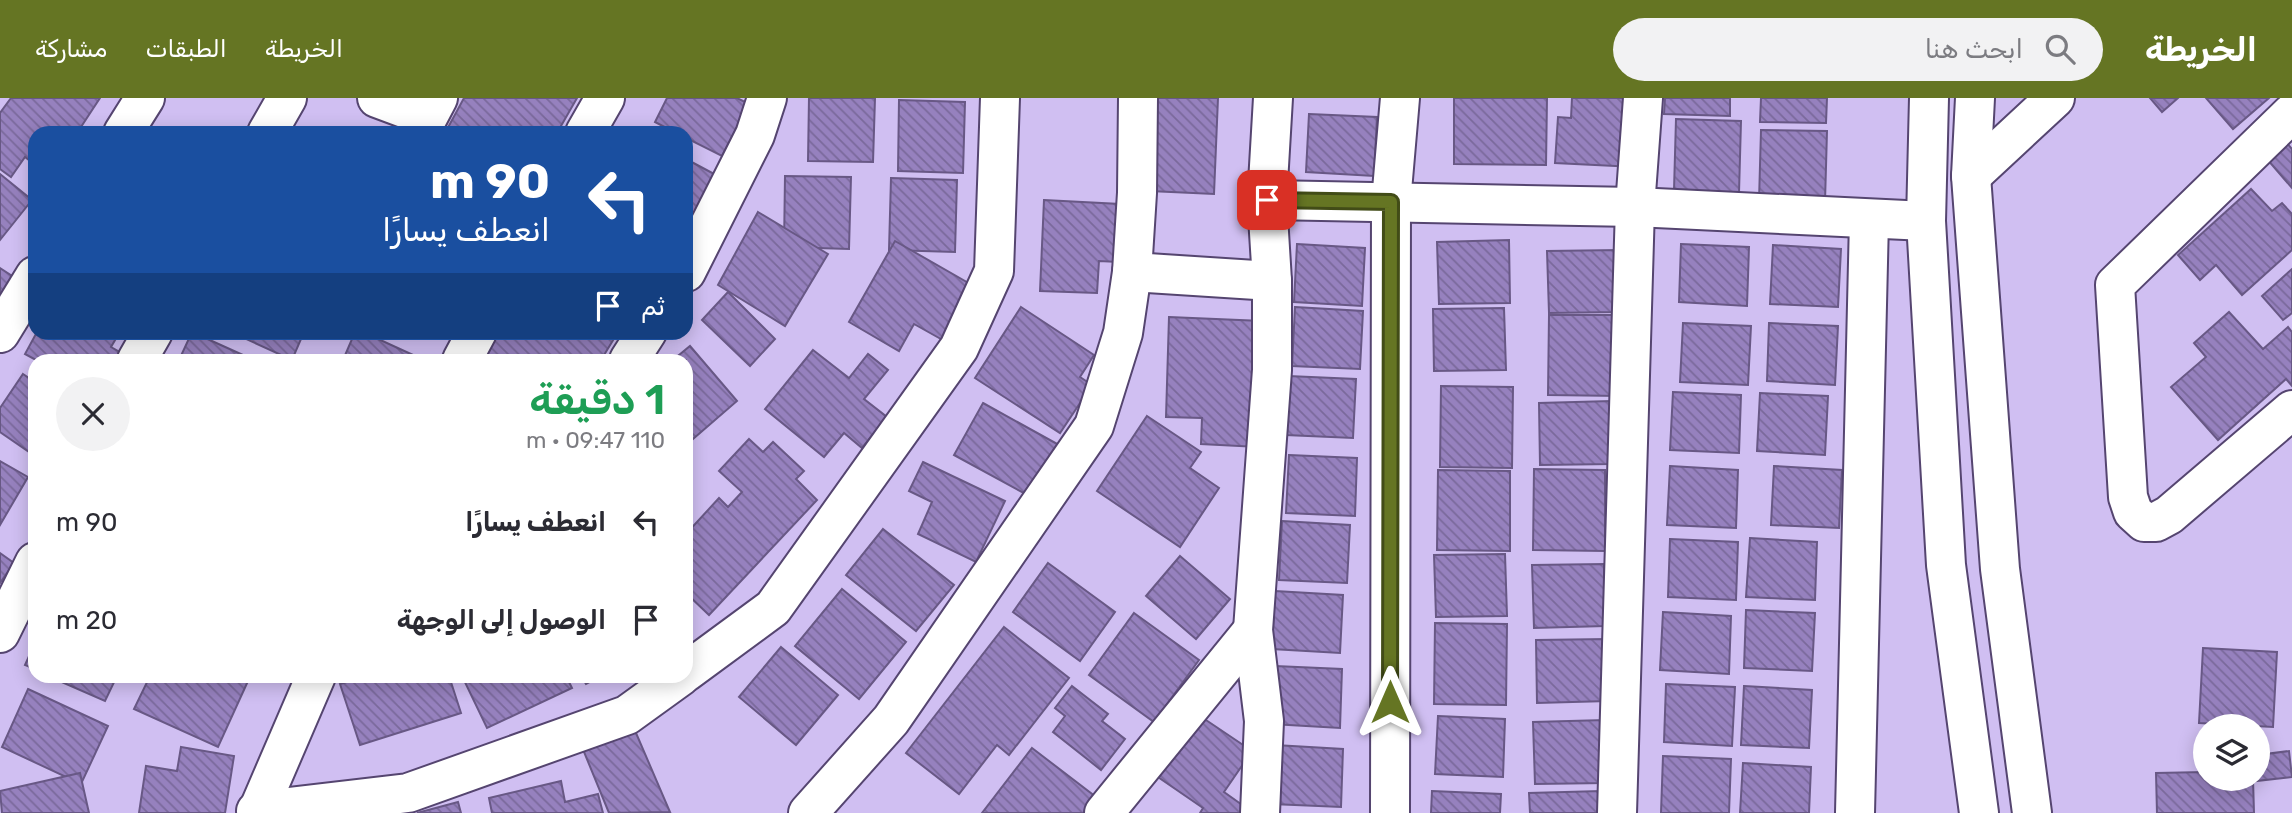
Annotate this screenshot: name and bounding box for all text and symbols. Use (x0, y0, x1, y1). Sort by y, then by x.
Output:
search box (1613, 18, 2103, 81)
icon: search (2041, 30, 2079, 68)
text: الخريطة (2145, 30, 2257, 69)
text: ابحث هنا (1925, 34, 2023, 65)
text: مشاركة (35, 35, 107, 63)
text: الطبقات (145, 35, 227, 63)
text: الخريطة (265, 35, 343, 63)
text: 90 m (430, 152, 550, 210)
icon: left (574, 154, 665, 245)
pin (1237, 170, 1297, 230)
icon: arrive (1248, 181, 1286, 219)
text: انعطف يسارًا (382, 211, 550, 249)
icon: arrive (589, 287, 627, 325)
text: ثم (641, 291, 665, 322)
text: 1 دقيقة (529, 375, 665, 425)
button: close (56, 377, 130, 451)
text: 110 m · 09:47 (526, 426, 665, 454)
icon: left (627, 503, 665, 541)
text: 90 m (56, 507, 117, 538)
text: انعطف يسارًا (465, 507, 606, 538)
icon: arrive (627, 601, 665, 639)
text: 20 m (56, 605, 117, 636)
text: الوصول إلى الوجهة (397, 605, 606, 636)
position arrow (1353, 665, 1427, 739)
map controls (2193, 714, 2270, 791)
button: layers (2193, 714, 2270, 791)

